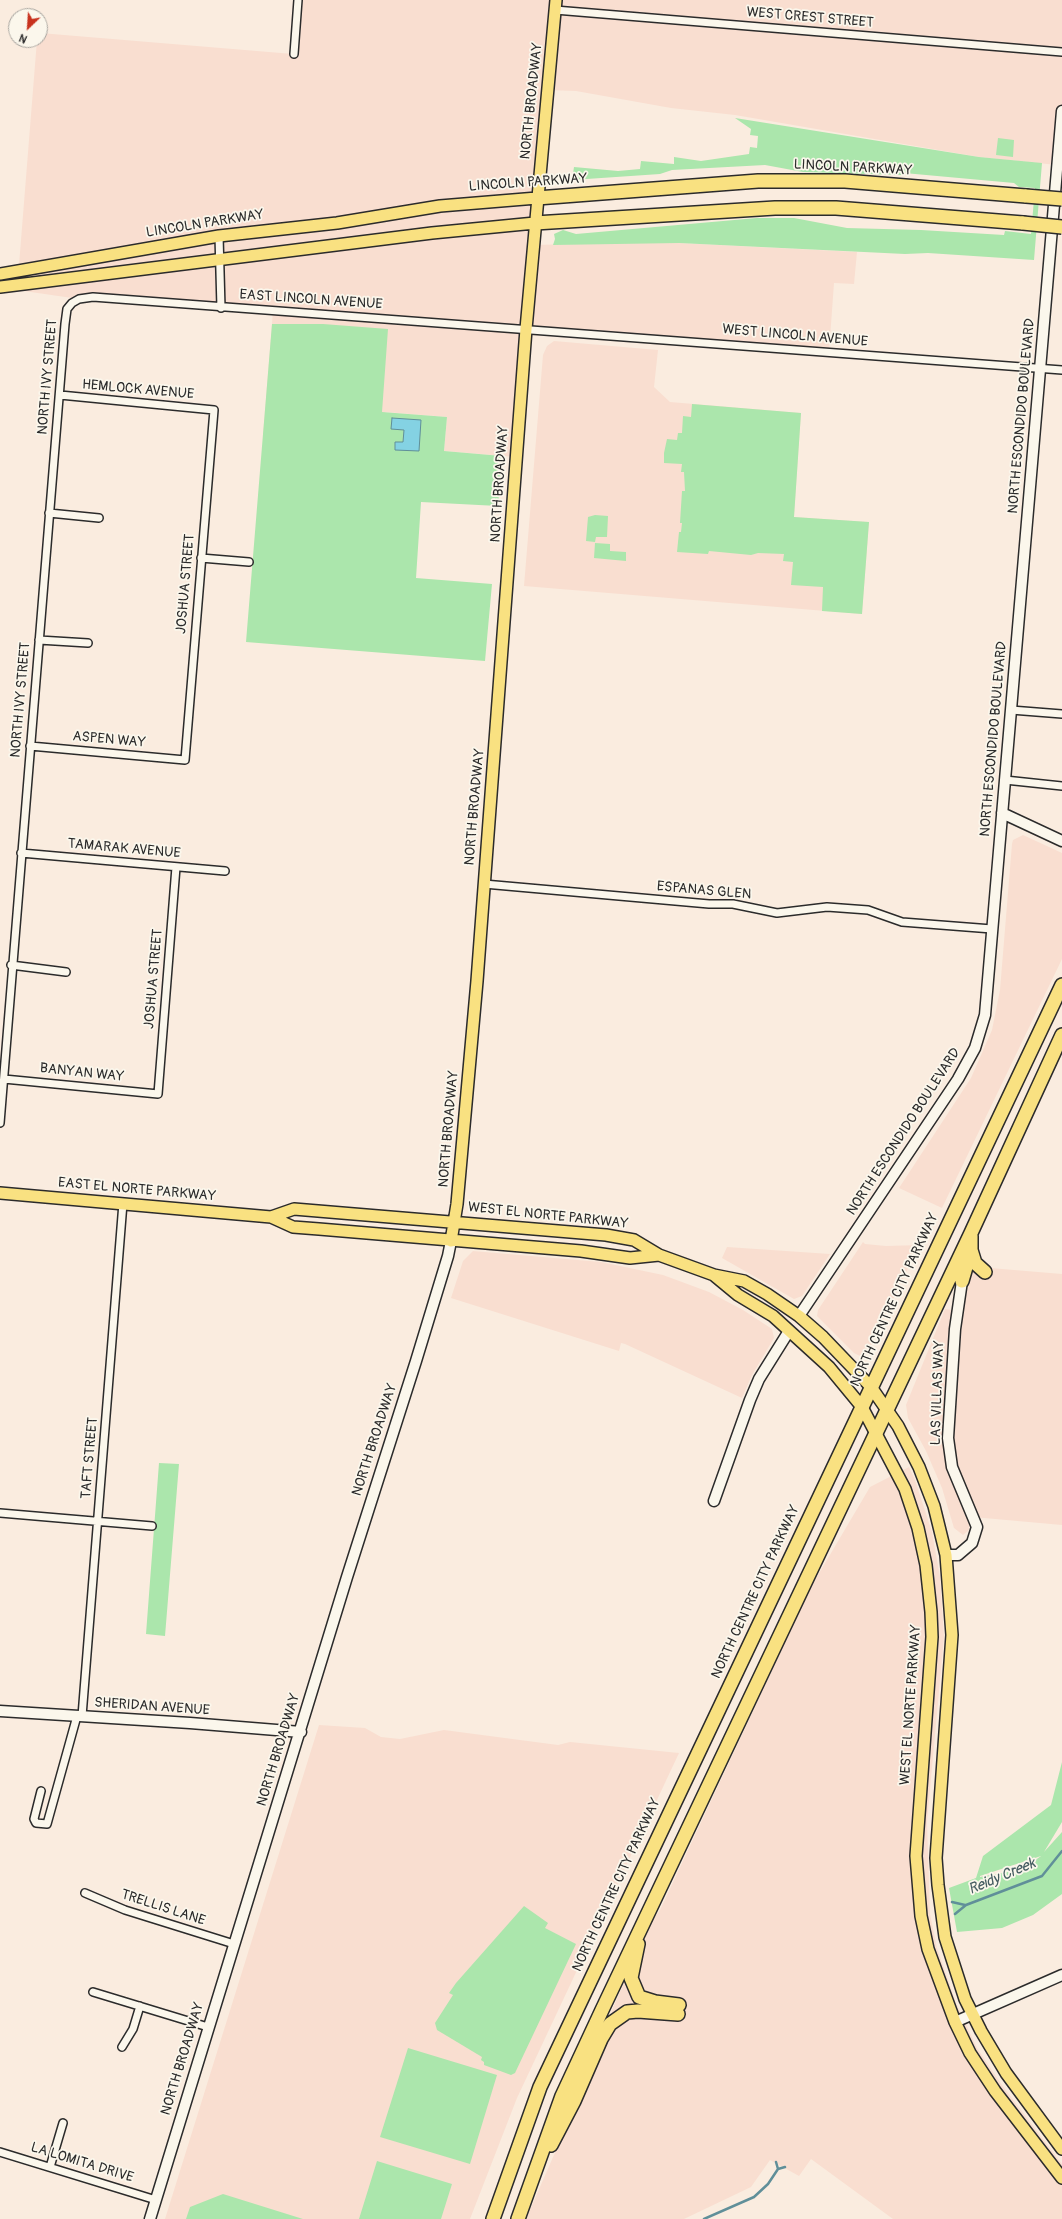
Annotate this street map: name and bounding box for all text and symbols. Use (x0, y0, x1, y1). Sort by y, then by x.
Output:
street label: WEST CREST STREET (746, 4, 874, 32)
north arrow (8, 8, 48, 48)
text: N (17, 31, 29, 46)
street label: NORTH BROADWAY (518, 42, 546, 160)
street label: LINCOLN PARKWAY (793, 157, 913, 179)
street label: LINCOLN PARKWAY (468, 170, 588, 196)
street label: LINCOLN PARKWAY (145, 206, 265, 242)
street label: EAST LINCOLN AVENUE (239, 287, 383, 313)
street label: NORTH IVY STREET (35, 318, 61, 436)
street label: NORTH ESCONDIDO BOULEVARD (1005, 318, 1039, 514)
street label: WEST LINCOLN AVENUE (721, 321, 869, 351)
street label: HEMLOCK AVENUE (81, 377, 195, 403)
street label: NORTH BROADWAY (488, 425, 512, 543)
street label: JOSHUA STREET (173, 533, 199, 635)
street label: NORTH IVY STREET (8, 641, 34, 759)
street label: NORTH ESCONDIDO BOULEVARD (977, 641, 1011, 837)
street label: ASPEN WAY (72, 728, 146, 752)
street label: NORTH BROADWAY (462, 748, 488, 866)
street label: TAMARAK AVENUE (67, 836, 181, 862)
street label: ESPANAS GLEN (656, 879, 752, 903)
street label: JOSHUA STREET (141, 928, 167, 1030)
street label: NORTH ESCONDIDO BOULEVARD (844, 1045, 964, 1219)
street label: BANYAN WAY (39, 1060, 125, 1086)
street label: NORTH BROADWAY (436, 1070, 462, 1188)
street label: EAST EL NORTE PARKWAY (57, 1175, 217, 1205)
street label: WEST EL NORTE PARKWAY (467, 1199, 629, 1233)
street label: NORTH CENTRE CITY PARKWAY (847, 1210, 943, 1390)
street label: LAS VILLAS WAY (928, 1340, 948, 1446)
street label: NORTH BROADWAY (349, 1382, 401, 1498)
street label: TAFT STREET (78, 1416, 102, 1500)
street label: NORTH CENTRE CITY PARKWAY (708, 1502, 804, 1682)
street label: WEST EL NORTE PARKWAY (897, 1624, 925, 1786)
street label: NORTH BROADWAY (254, 1691, 304, 1809)
street label: SHERIDAN AVENUE (94, 1695, 210, 1719)
street label: NORTH CENTRE CITY PARKWAY (569, 1795, 665, 1975)
water label: Reidy Creek (966, 1855, 1038, 1899)
street label: TRELLIS LANE (119, 1886, 207, 1930)
street label: NORTH BROADWAY (158, 2000, 208, 2118)
street label: LA LOMITA DRIVE (28, 2139, 136, 2187)

